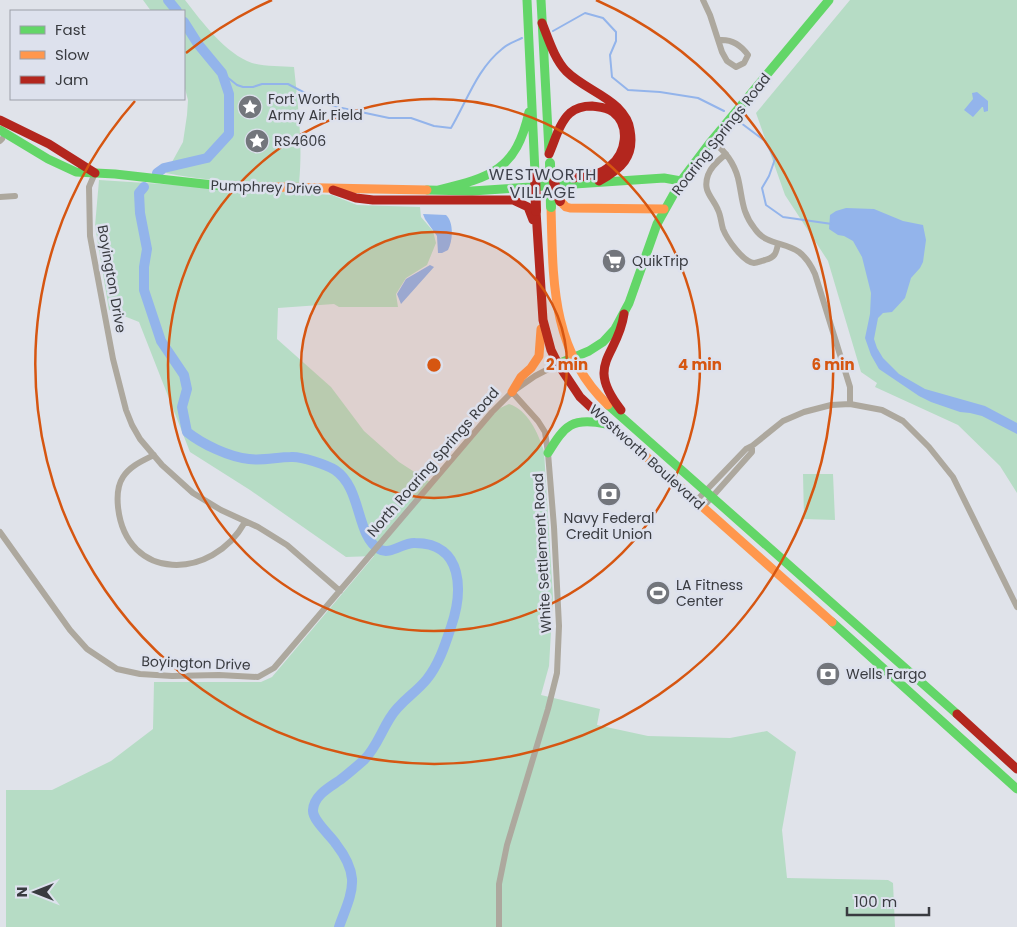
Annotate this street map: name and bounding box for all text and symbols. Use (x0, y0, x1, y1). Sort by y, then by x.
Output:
legend (10, 10, 185, 100)
text: Fast (55, 19, 86, 40)
text: Slow (55, 44, 90, 65)
text: Jam (55, 69, 89, 90)
street label: Roaring Springs Road (667, 69, 775, 199)
place label: Fort Worth Army Air Field (268, 89, 363, 125)
place icon: Fort Worth Army Air Field (237, 94, 263, 120)
place icon: RS4606 (244, 128, 270, 154)
place label: RS4606 (274, 131, 326, 151)
district label: WESTWORTH VILLAGE (489, 163, 597, 204)
street label: Pumphrey Drive (210, 175, 322, 199)
street label: Boyington Drive (93, 224, 131, 335)
supermarket icon: QuikTrip (601, 248, 627, 274)
place label: QuikTrip (632, 251, 688, 271)
text: 2 min (546, 354, 588, 375)
text: 4 min (678, 354, 722, 375)
text: 6 min (811, 354, 855, 375)
centre of rings (425, 356, 443, 374)
street label: North Roaring Springs Road (363, 383, 503, 541)
street label: Westworth Boulevard (585, 400, 709, 514)
street label: White Settlement Road (528, 473, 556, 633)
bank icon: Navy Federal Credit Union (596, 481, 622, 507)
place label: Navy Federal Credit Union (564, 508, 654, 544)
place label: LA Fitness Center (676, 575, 743, 611)
sports icon: LA Fitness Center (645, 580, 671, 606)
street label: Boyington Drive (141, 651, 251, 675)
bank icon: Wells Fargo (815, 661, 841, 687)
place label: Wells Fargo (846, 664, 926, 684)
north arrow (10, 867, 60, 917)
scale bar (847, 884, 930, 916)
text: N (12, 887, 32, 897)
text: 100 m (854, 891, 897, 912)

